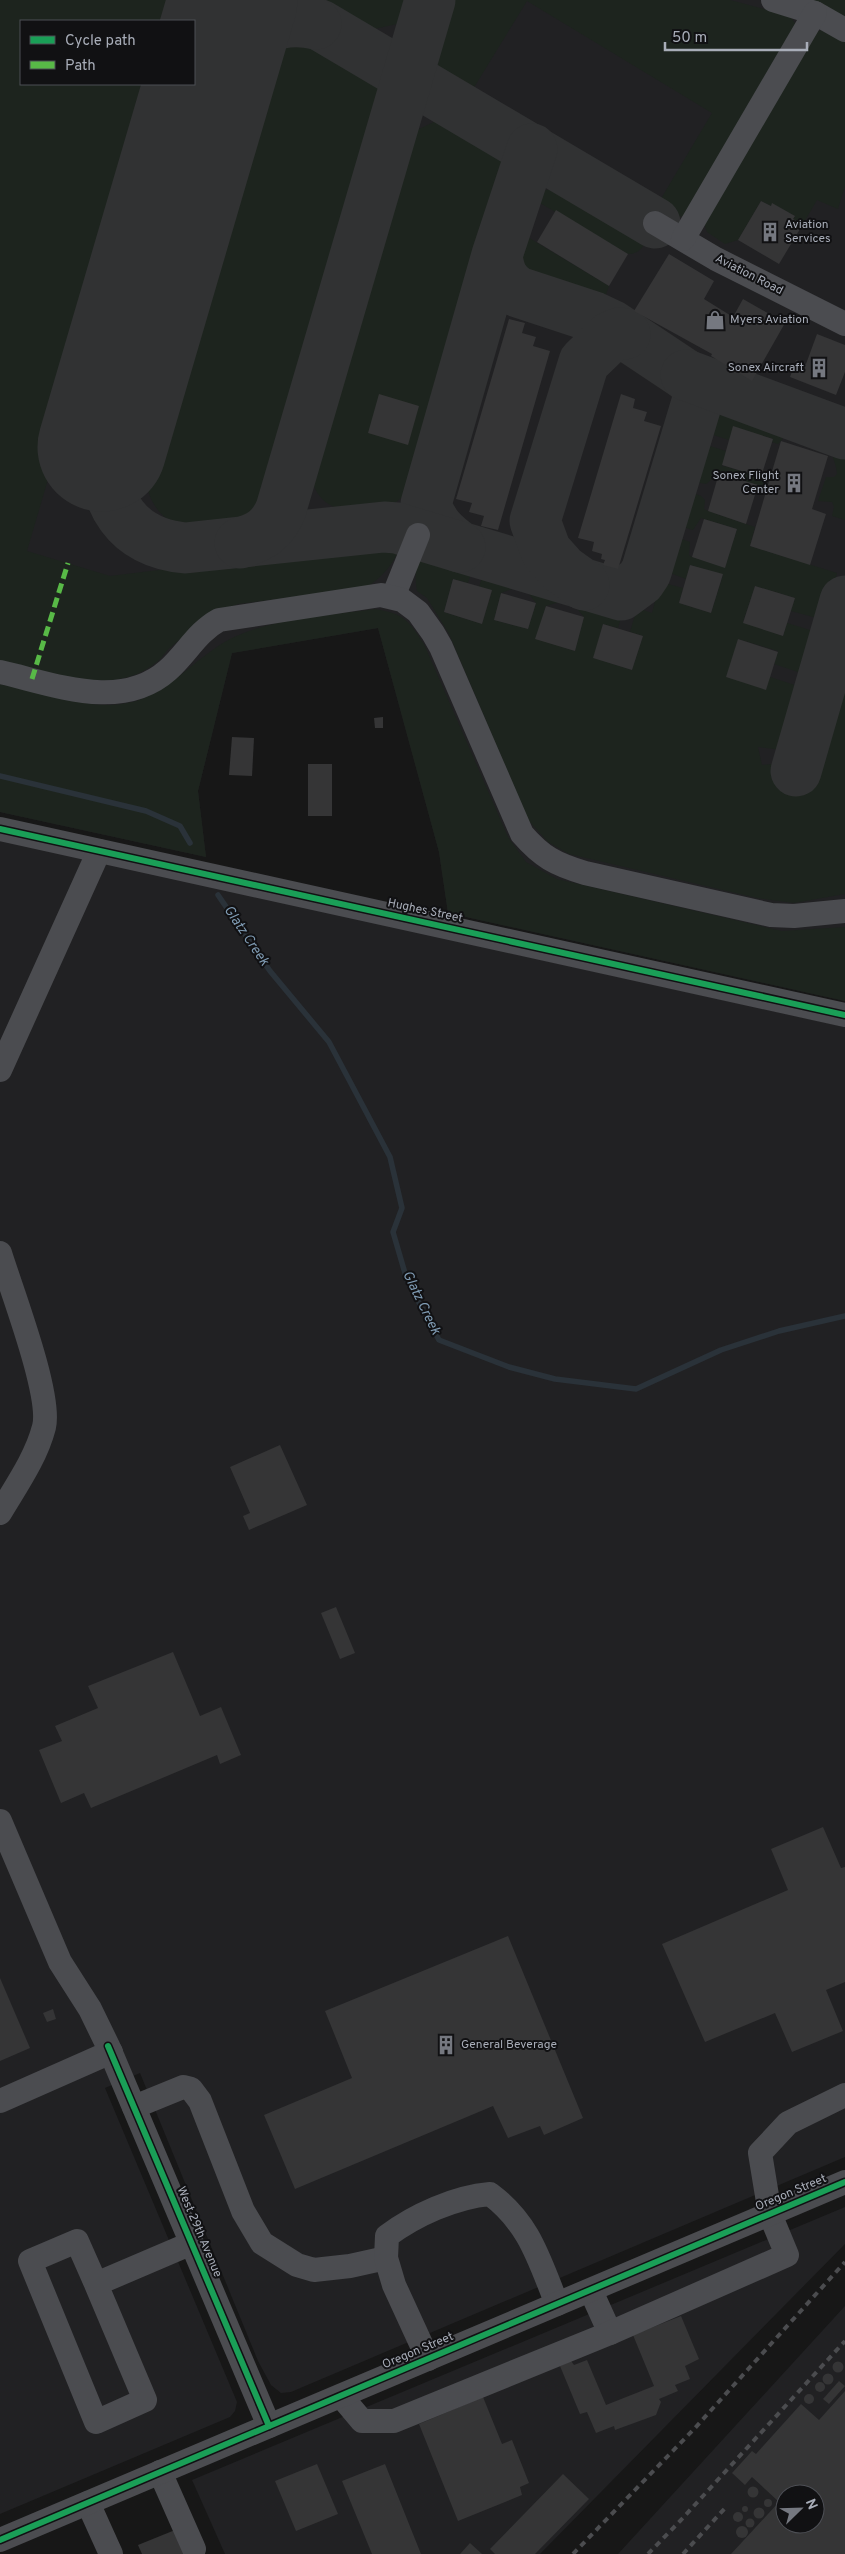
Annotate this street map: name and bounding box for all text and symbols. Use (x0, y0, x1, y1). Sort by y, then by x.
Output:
legend (20, 20, 195, 85)
scale bar (665, 20, 808, 52)
text: 50 m (672, 29, 707, 48)
text: Cycle path (65, 32, 136, 51)
text: Path (65, 57, 96, 76)
place label: Aviation Services (785, 217, 831, 247)
building icon: Aviation Services (759, 221, 781, 243)
street label: Aviation Road (712, 251, 786, 299)
shop icon: Myers Aviation (704, 309, 726, 331)
place label: Myers Aviation (730, 312, 809, 328)
building icon: Sonex Aircraft (808, 357, 830, 379)
place label: Sonex Aircraft (728, 360, 804, 376)
place label: Sonex Flight Center (713, 468, 779, 498)
building icon: Sonex Flight Center (783, 472, 805, 494)
street label: Hughes Street (386, 895, 464, 927)
water label: Glatz Creek (220, 903, 273, 970)
water label: Glatz Creek (398, 1268, 444, 1339)
building icon: General Beverage (435, 2034, 457, 2056)
place label: General Beverage (461, 2037, 557, 2053)
street label: Oregon Street (753, 2171, 829, 2215)
street label: West 29th Avenue (173, 2184, 225, 2280)
street label: Oregon Street (380, 2329, 456, 2373)
north arrow (775, 2484, 825, 2534)
text: N (801, 2497, 820, 2512)

